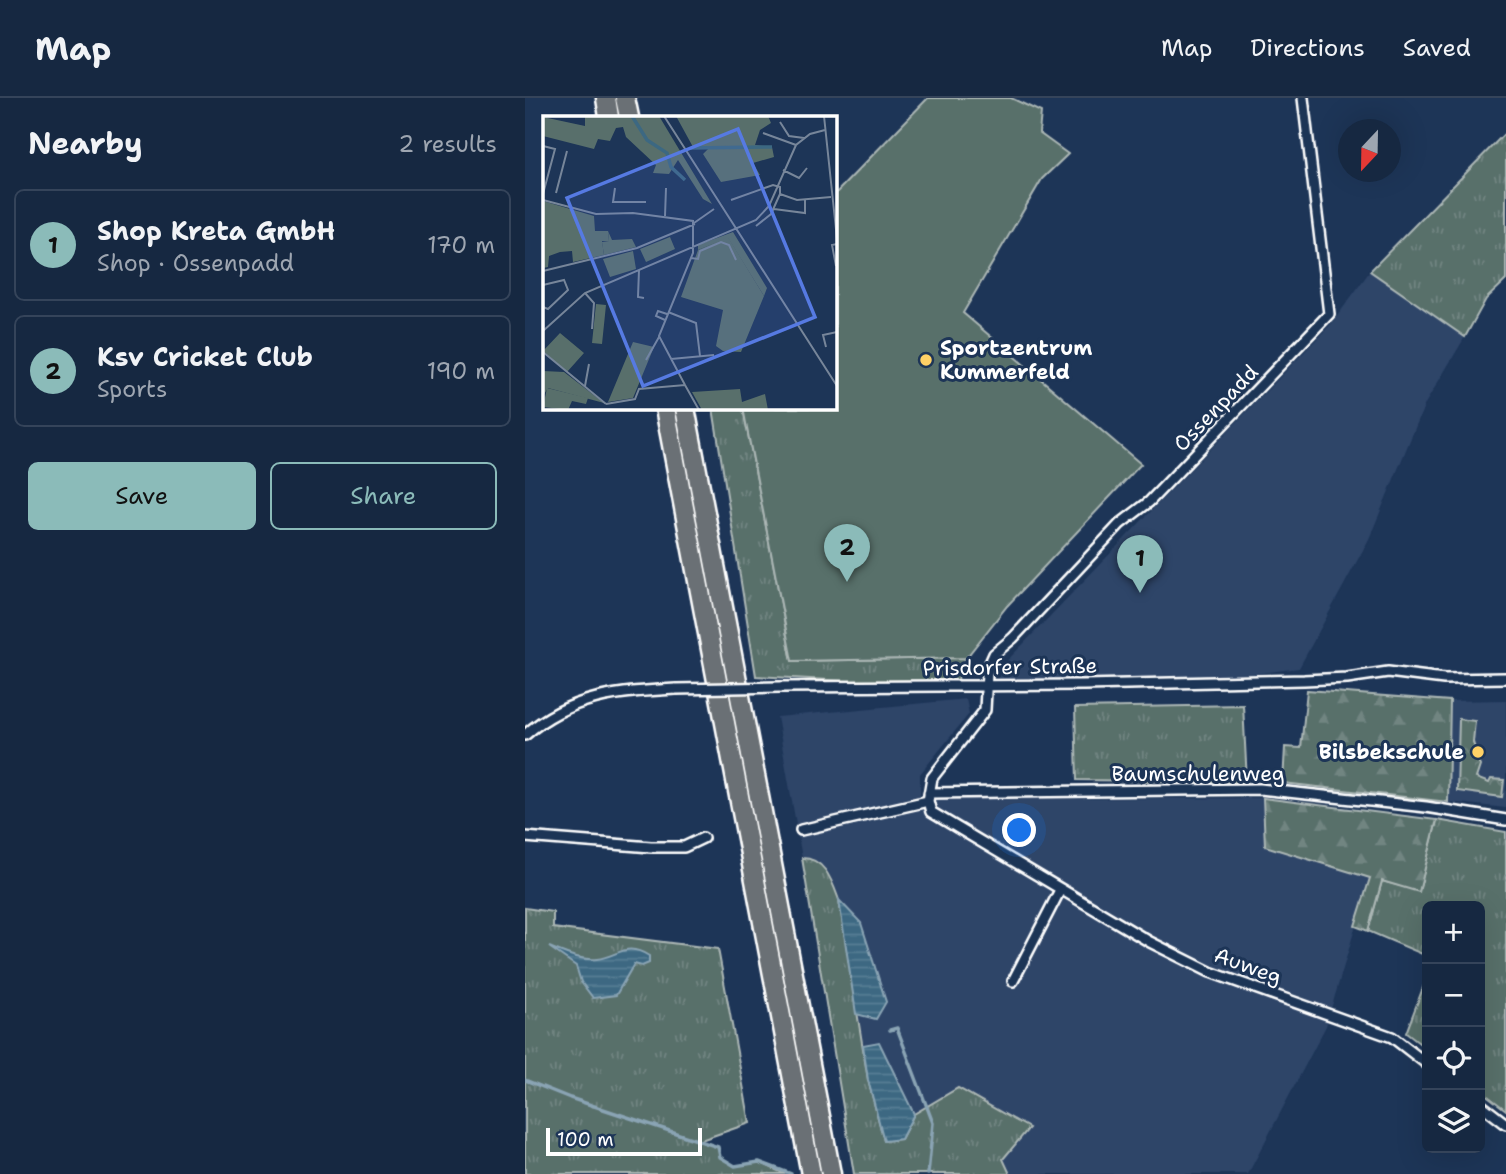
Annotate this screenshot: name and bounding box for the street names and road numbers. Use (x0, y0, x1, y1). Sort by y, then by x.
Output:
street label: Ossenpadd (1167, 358, 1265, 458)
street label: Prisdorfer Straße (922, 651, 1098, 683)
street label: Baumschulenweg (1111, 760, 1285, 788)
street label: Auweg (1210, 941, 1286, 991)

